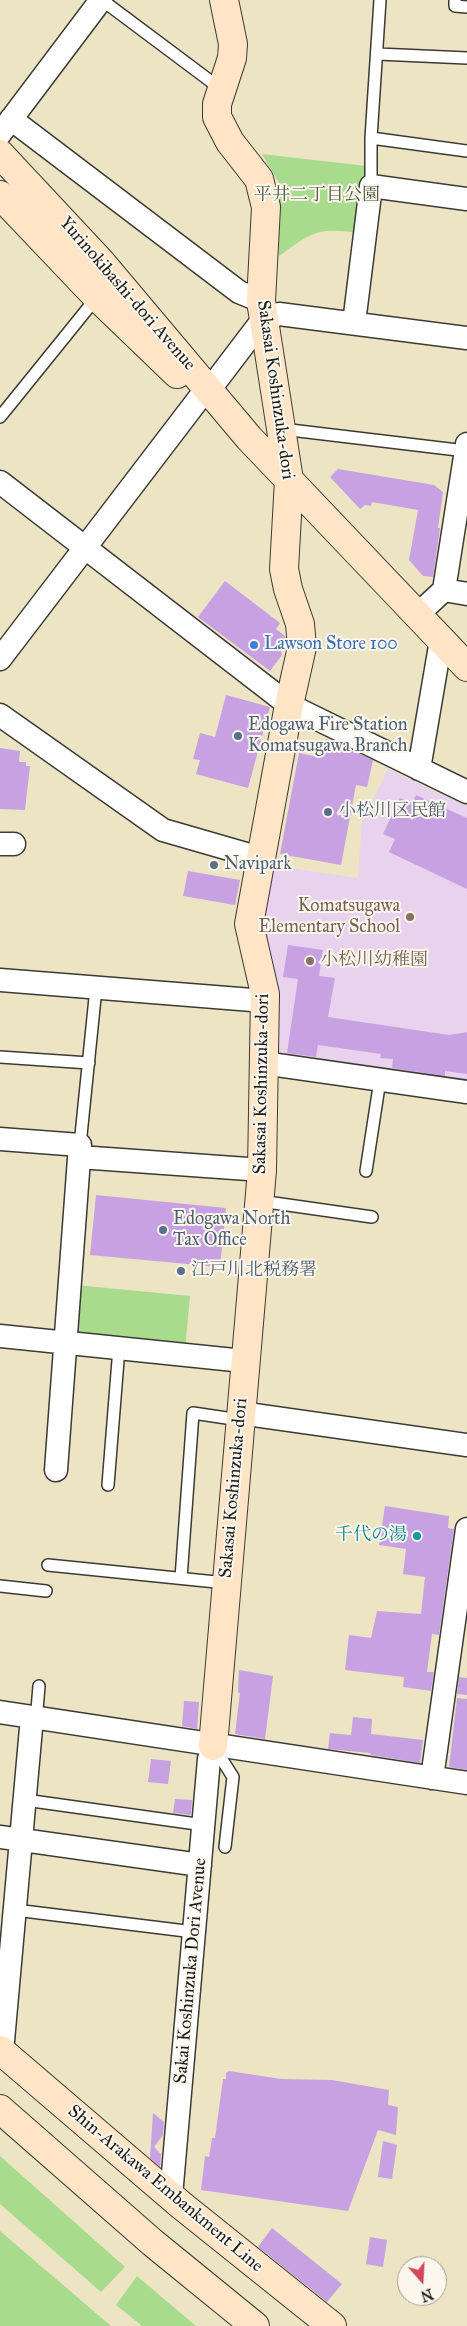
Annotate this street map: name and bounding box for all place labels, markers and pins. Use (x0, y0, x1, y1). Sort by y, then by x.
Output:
place label: Lawson Store 100 (264, 634, 398, 656)
marker: Lawson Store 100 (248, 639, 260, 651)
place label: Edogawa Fire Station Komatsugawa Branch (248, 715, 408, 758)
marker: Edogawa Fire Station Komatsugawa Branch (232, 730, 244, 742)
place label: 小松川区民館 (338, 801, 446, 823)
marker: 小松川区民館 (322, 806, 334, 818)
place label: Navipark (224, 854, 292, 876)
marker: Navipark (208, 859, 220, 871)
place label: Komatsugawa Elementary School (258, 896, 400, 939)
marker: Komatsugawa Elementary School (404, 911, 416, 923)
place label: 小松川幼稚園 (320, 950, 428, 972)
marker: 小松川幼稚園 (304, 955, 316, 967)
place label: Edogawa North Tax Office (173, 1209, 290, 1252)
marker: Edogawa North Tax Office (157, 1224, 169, 1236)
place label: 江戸川北税務署 (191, 1260, 317, 1282)
marker: 江戸川北税務署 (175, 1265, 187, 1277)
place label: 千代の湯 (335, 1525, 407, 1547)
marker: 千代の湯 (411, 1530, 423, 1542)

